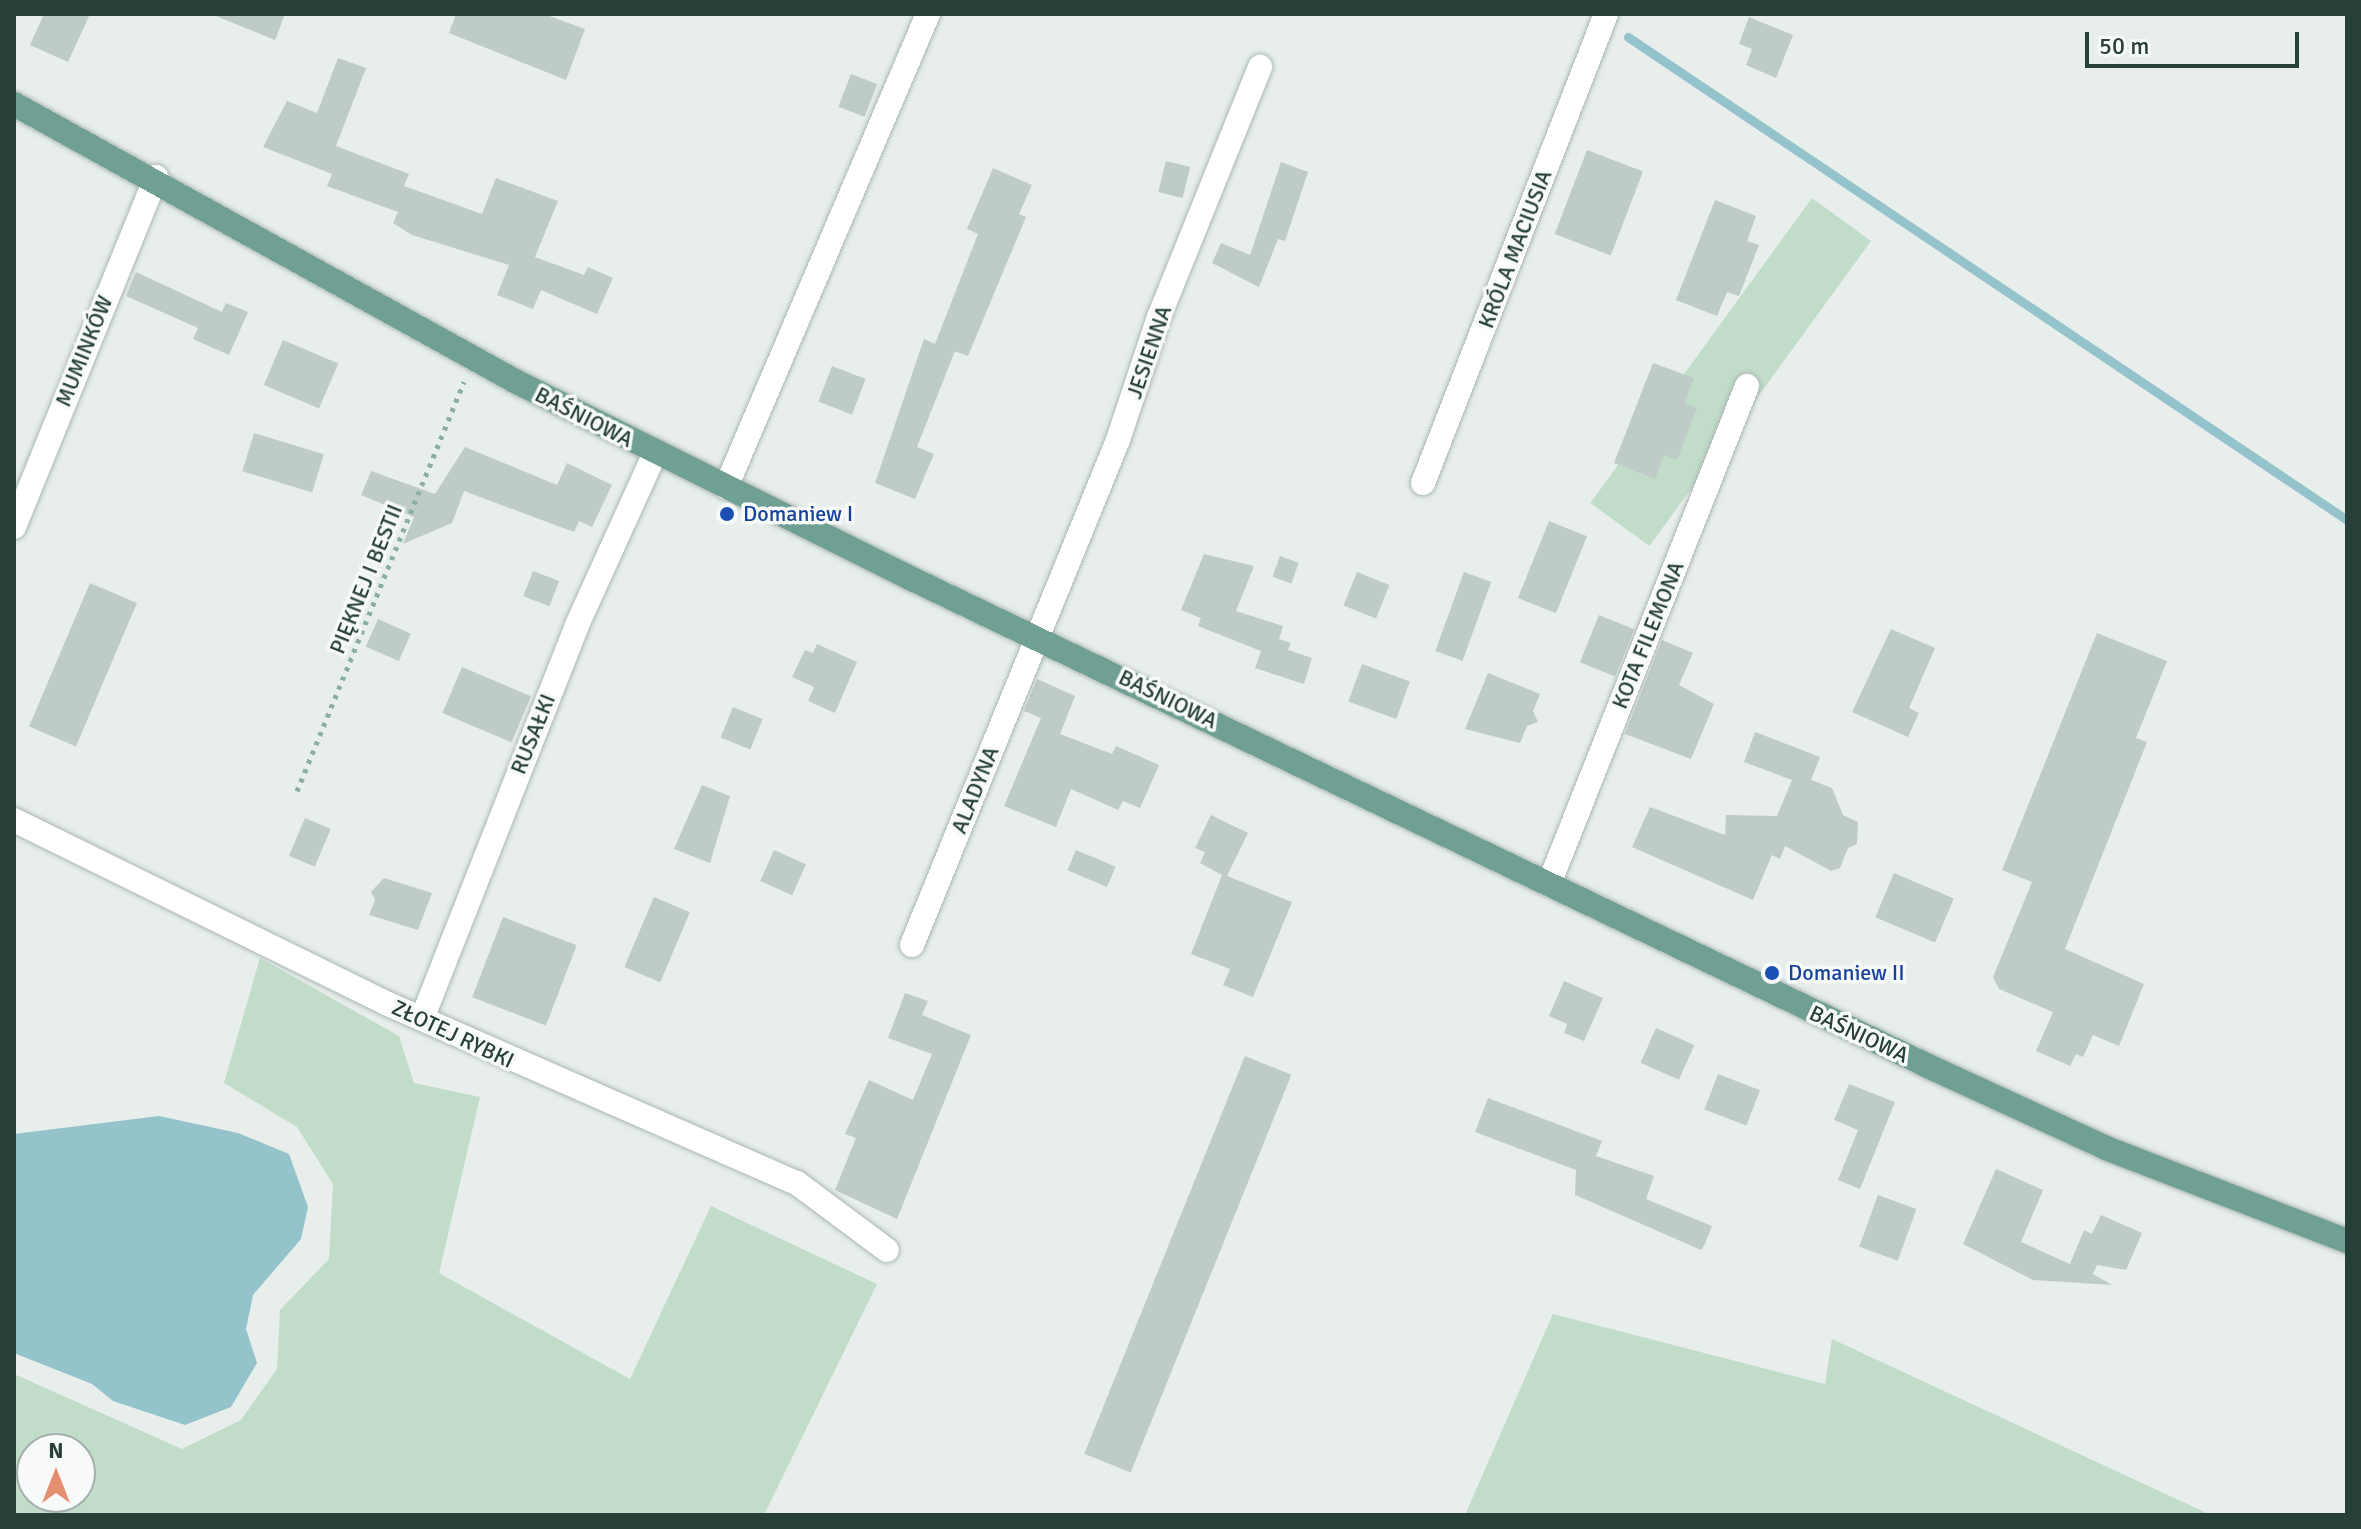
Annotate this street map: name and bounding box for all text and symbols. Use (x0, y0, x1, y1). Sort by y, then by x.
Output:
scale bar (2089, 16, 2303, 66)
text: 50 m (2099, 31, 2149, 61)
street label: KRÓLA MACIUSIA (1473, 166, 1557, 332)
street label: MUMINKÓW (50, 292, 118, 410)
street label: JESIENNA (1121, 302, 1177, 402)
street label: BAŚNIOWA (531, 381, 637, 453)
street label: PIĘKNEJ I BESTII (324, 500, 408, 658)
place label: Domaniew I (743, 501, 853, 527)
marker: Domaniew I (718, 505, 736, 523)
street label: KOTA FILEMONA (1606, 557, 1690, 713)
street label: BAŚNIOWA (1114, 664, 1222, 734)
street label: RUSAŁKI (505, 690, 561, 778)
street label: ALADYNA (946, 743, 1004, 837)
place label: Domaniew II (1788, 960, 1905, 986)
marker: Domaniew II (1763, 964, 1781, 982)
street label: ZŁOTEJ RYBKI (388, 994, 518, 1074)
street label: BAŚNIOWA (1805, 1000, 1913, 1068)
north arrow (16, 1433, 96, 1513)
text: N (48, 1437, 64, 1464)

